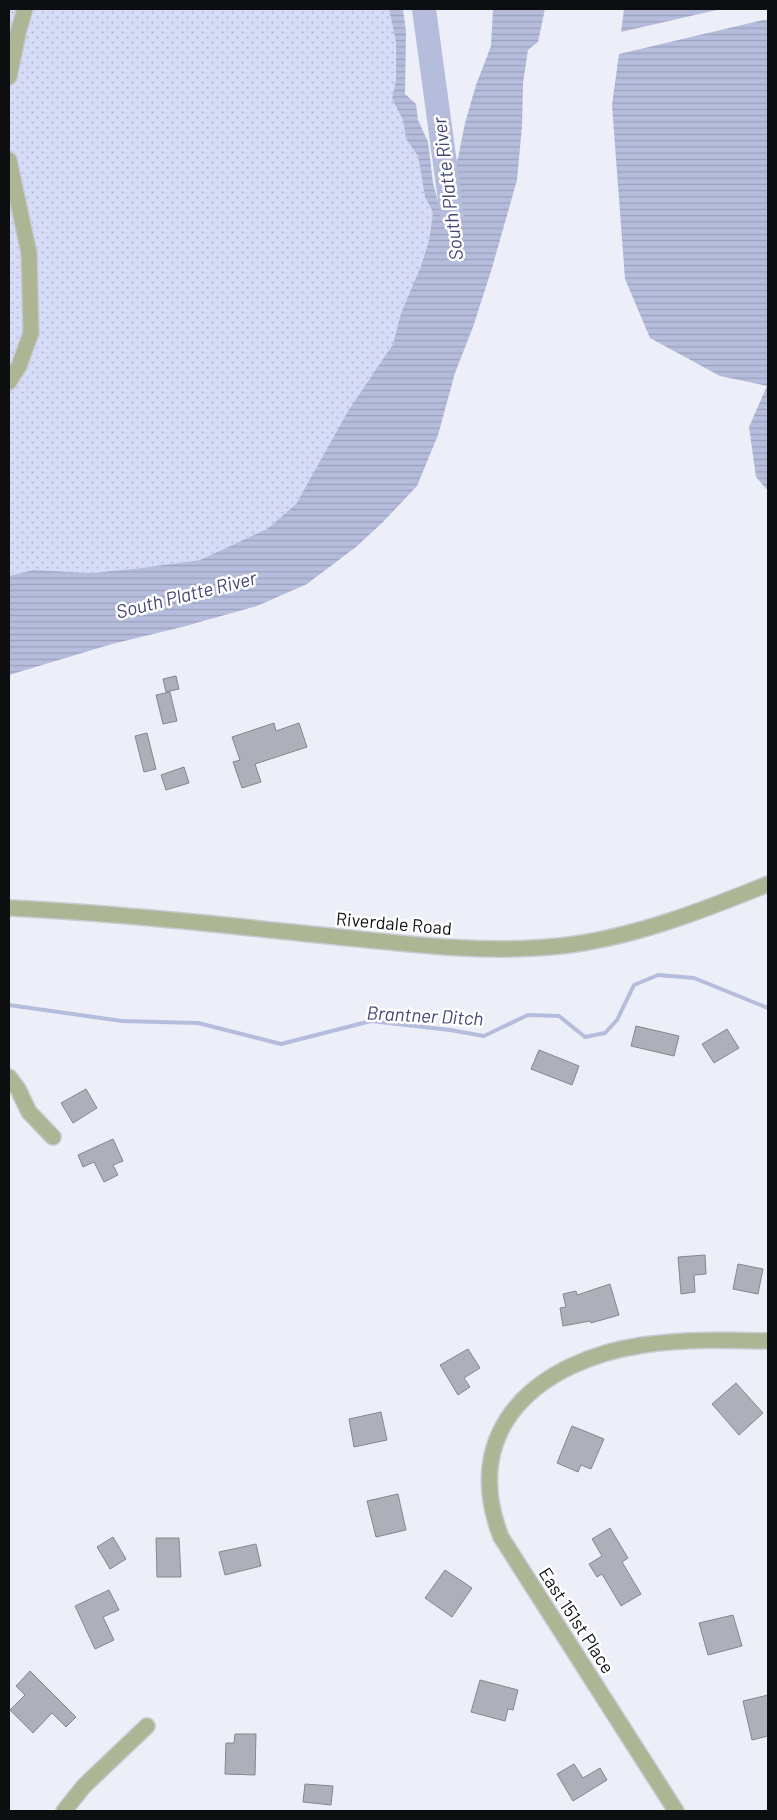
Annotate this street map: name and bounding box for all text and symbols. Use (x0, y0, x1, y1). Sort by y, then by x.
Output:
water label: South Platte River (427, 115, 467, 262)
water label: South Platte River (113, 565, 260, 623)
street label: Riverdale Road (335, 907, 453, 939)
water label: Brantner Ditch (366, 1000, 484, 1030)
street label: East 151st Place (535, 1563, 619, 1677)

